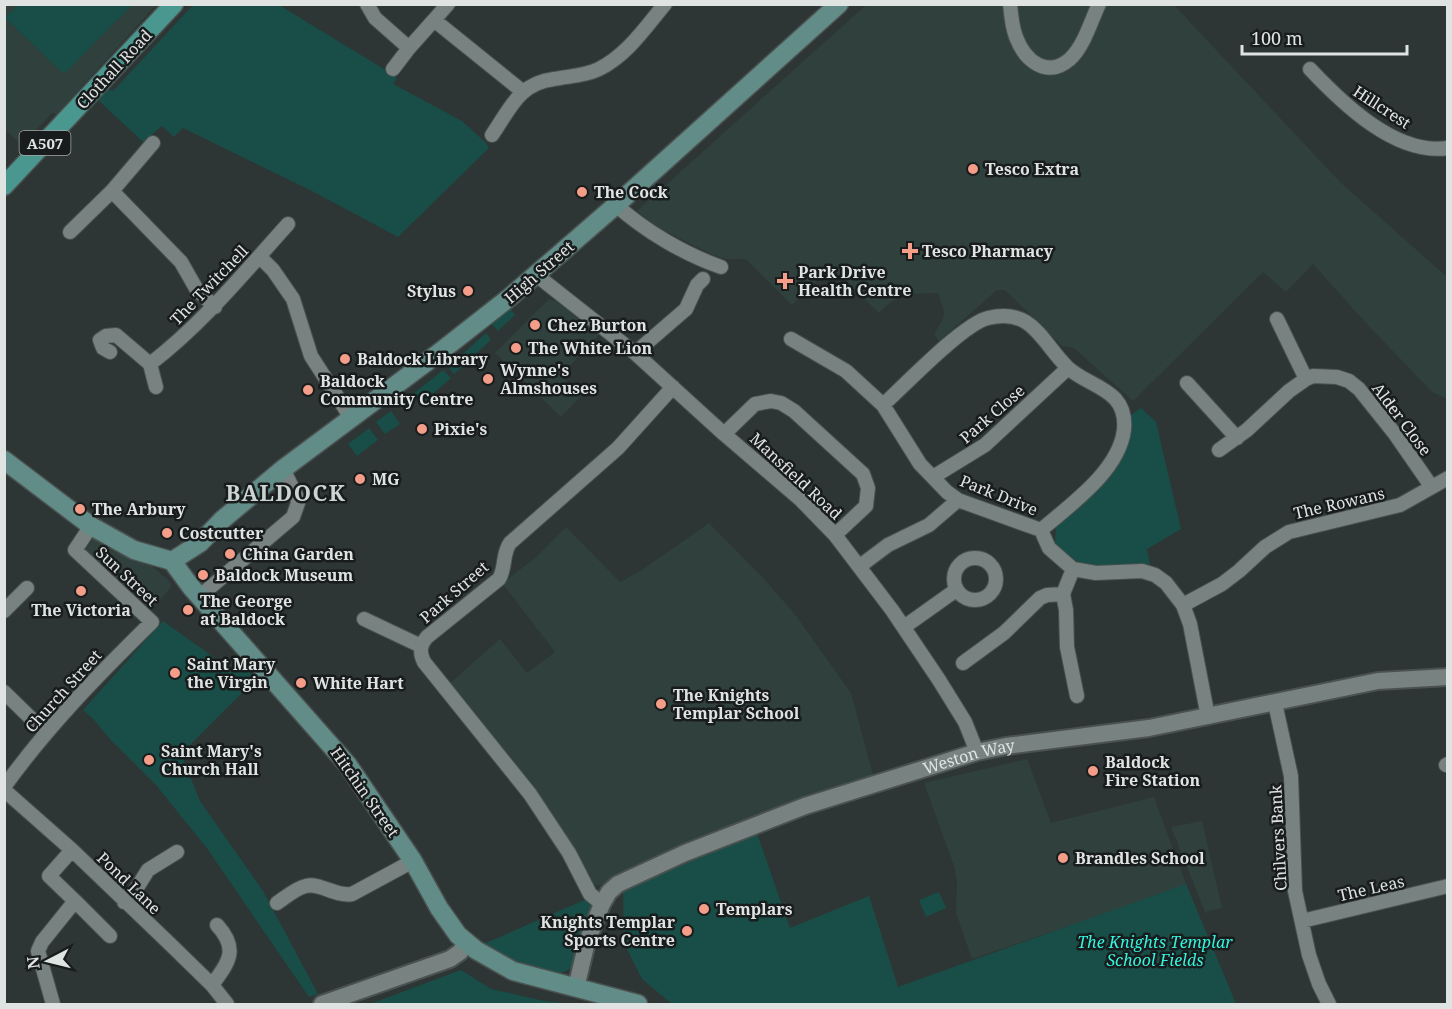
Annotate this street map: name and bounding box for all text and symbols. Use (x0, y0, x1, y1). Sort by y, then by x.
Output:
scale bar (1242, 18, 1407, 56)
street label: Clothall Road (71, 24, 157, 114)
text: 100 m (1251, 26, 1303, 50)
street label: Hillcrest (1349, 80, 1415, 134)
road number: A507 (20, 131, 70, 155)
place label: Tesco Extra (985, 158, 1079, 180)
marker: Tesco Extra (966, 162, 980, 176)
place label: The Cock (594, 181, 668, 203)
marker: The Cock (575, 185, 589, 199)
street label: High Street (500, 235, 579, 308)
street label: The Twitchell (165, 240, 253, 330)
place label: Tesco Pharmacy (922, 240, 1054, 262)
marker: Tesco Pharmacy (903, 244, 917, 258)
place label: Park Drive Health Centre (798, 261, 911, 301)
marker: Park Drive Health Centre (776, 272, 794, 290)
place label: Stylus (407, 280, 456, 302)
marker: Stylus (461, 284, 475, 298)
place label: Chez Burton (547, 314, 647, 336)
marker: Chez Burton (528, 318, 542, 332)
place label: The White Lion (528, 337, 653, 359)
marker: The White Lion (509, 341, 523, 355)
place label: Baldock Library (357, 348, 488, 370)
marker: Baldock Library (338, 352, 352, 366)
place label: Wynne's Almshouses (500, 359, 597, 399)
place label: Baldock Community Centre (320, 370, 474, 410)
marker: Wynne's Almshouses (481, 372, 495, 386)
street label: Alder Close (1367, 378, 1437, 460)
street label: Park Close (955, 380, 1029, 448)
marker: Baldock Community Centre (301, 383, 315, 397)
place label: Pixie's (434, 418, 488, 440)
marker: Pixie's (415, 422, 429, 436)
street label: Mansfield Road (745, 428, 847, 524)
place label: MG (372, 468, 400, 490)
street label: Park Drive (957, 469, 1041, 521)
marker: MG (353, 472, 367, 486)
district label: BALDOCK (226, 477, 346, 507)
street label: The Rowans (1291, 482, 1387, 524)
place label: The Arbury (92, 498, 186, 520)
marker: The Arbury (73, 502, 87, 516)
place label: Costcutter (179, 522, 264, 544)
marker: Costcutter (160, 526, 174, 540)
street label: Sun Street (91, 541, 163, 611)
place label: China Garden (242, 543, 354, 565)
marker: China Garden (223, 547, 237, 561)
street label: Park Street (415, 556, 493, 628)
place label: Baldock Museum (215, 564, 353, 586)
marker: Baldock Museum (196, 568, 210, 582)
marker: The Victoria (74, 584, 88, 598)
place label: The George at Baldock (200, 590, 292, 630)
place label: The Victoria (31, 599, 131, 621)
marker: The George at Baldock (181, 603, 195, 617)
street label: Church Street (20, 645, 106, 737)
place label: Saint Mary the Virgin (187, 653, 276, 693)
marker: Saint Mary the Virgin (168, 666, 182, 680)
place label: White Hart (313, 672, 404, 694)
marker: White Hart (294, 676, 308, 690)
place label: The Knights Templar School (673, 684, 800, 724)
marker: The Knights Templar School (654, 697, 668, 711)
street label: Weston Way (920, 734, 1017, 779)
place label: Saint Mary's Church Hall (161, 740, 262, 780)
street label: Hitchin Street (326, 742, 405, 842)
place label: Baldock Fire Station (1105, 751, 1201, 791)
marker: Saint Mary's Church Hall (142, 753, 156, 767)
marker: Baldock Fire Station (1086, 764, 1100, 778)
street label: Chilvers Bank (1264, 784, 1292, 891)
street label: Pond Lane (92, 847, 166, 919)
place label: Brandles School (1075, 847, 1205, 869)
marker: Brandles School (1056, 851, 1070, 865)
street label: The Leas (1336, 870, 1406, 906)
place label: Templars (716, 898, 793, 920)
marker: Templars (697, 902, 711, 916)
place label: Knights Templar Sports Centre (540, 911, 676, 951)
marker: Knights Templar Sports Centre (680, 924, 694, 938)
north arrow (18, 931, 78, 991)
park label: The Knights Templar School Fields (1077, 931, 1233, 971)
text: N (21, 955, 45, 970)

